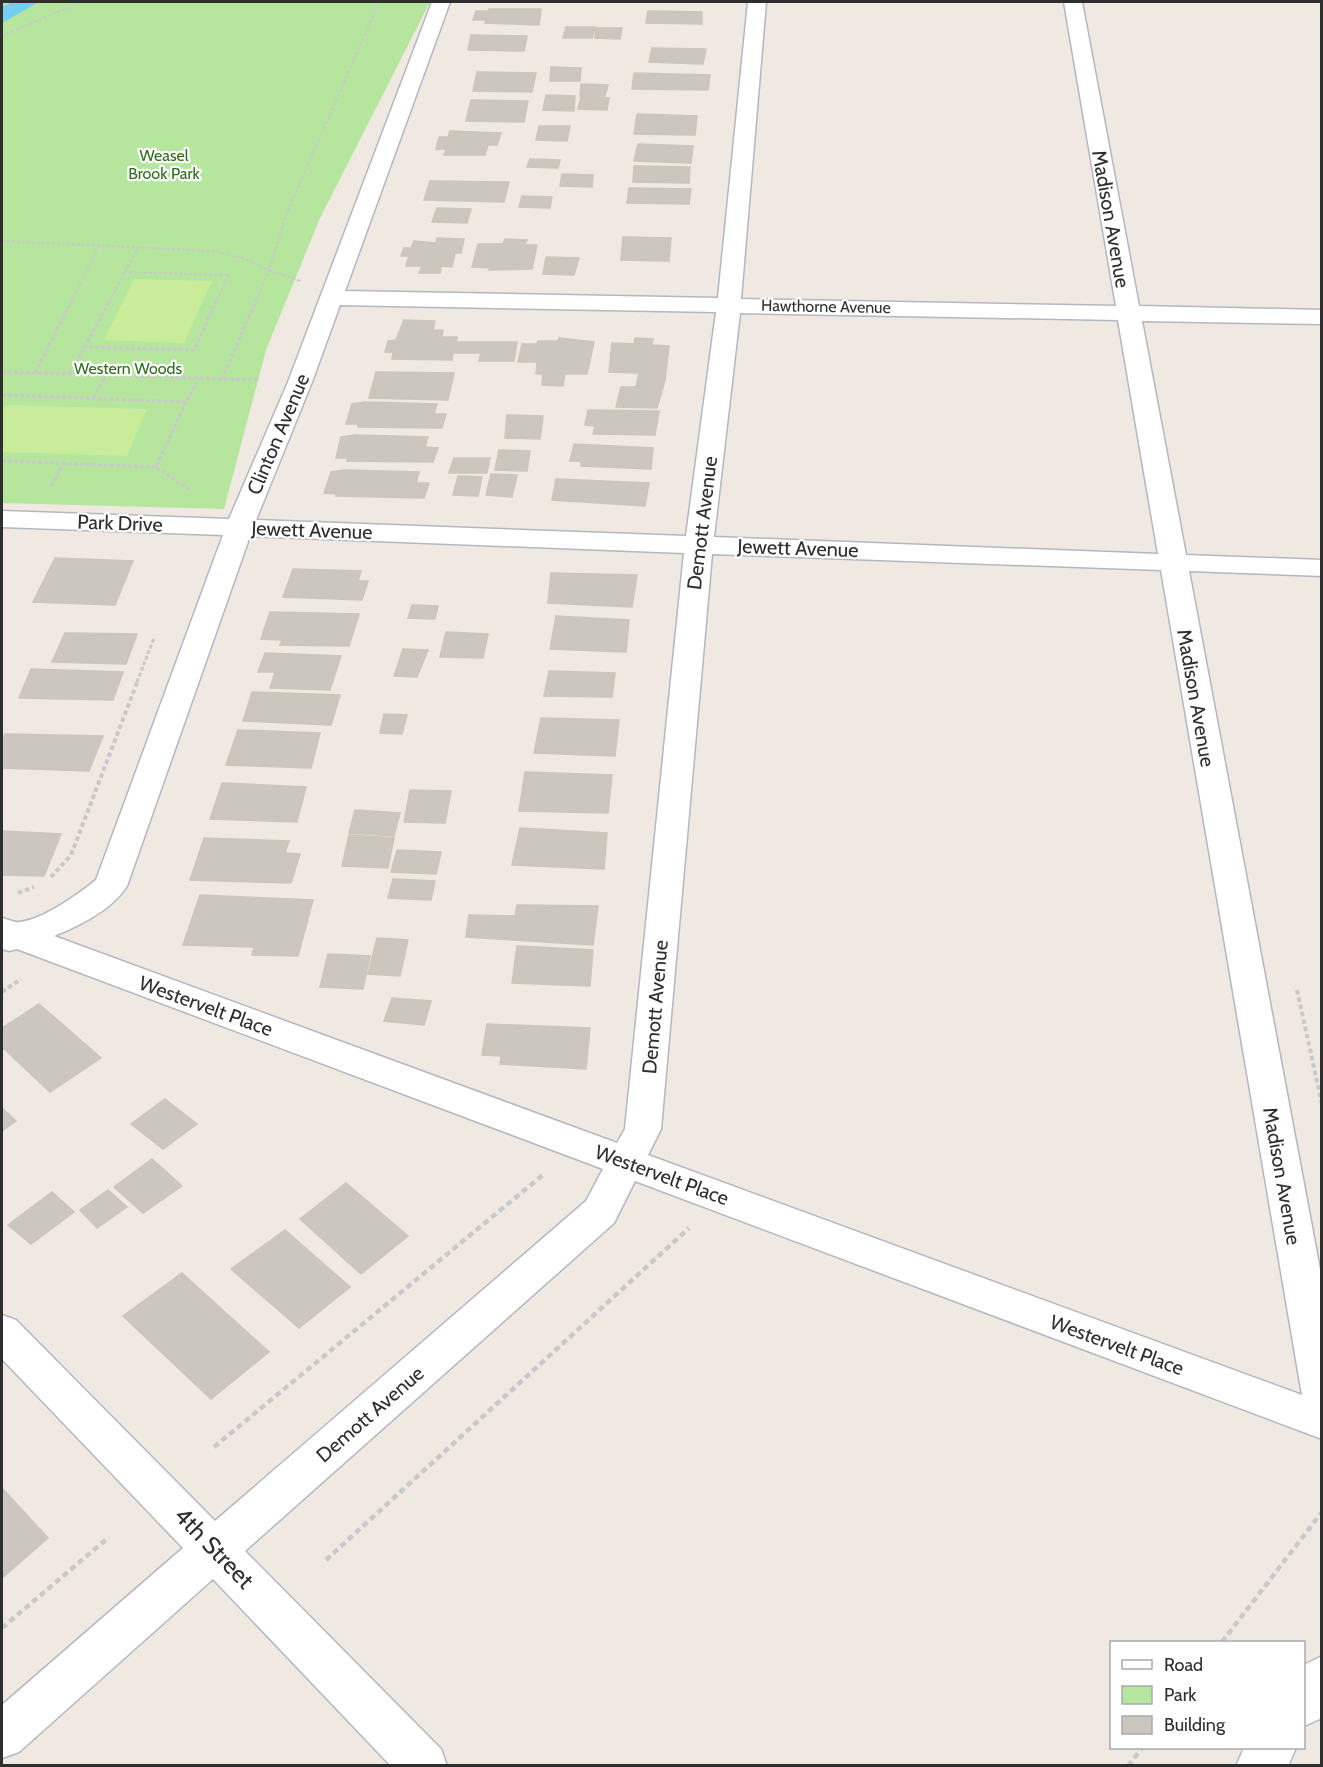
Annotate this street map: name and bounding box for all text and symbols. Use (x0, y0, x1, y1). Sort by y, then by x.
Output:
park label: Weasel Brook Park (128, 146, 201, 183)
street label: Madison Avenue (1087, 148, 1135, 290)
street label: Hawthorne Avenue (761, 296, 891, 317)
park label: Western Woods (74, 359, 182, 378)
street label: Clinton Avenue (242, 370, 314, 498)
street label: Demott Avenue (682, 455, 722, 591)
street label: Park Drive (77, 510, 163, 536)
street label: Jewett Avenue (250, 516, 373, 544)
street label: Jewett Avenue (736, 534, 859, 562)
street label: Madison Avenue (1172, 627, 1220, 769)
street label: Demott Avenue (637, 939, 673, 1075)
street label: Westervelt Place (136, 971, 276, 1041)
street label: Madison Avenue (1258, 1105, 1306, 1247)
street label: Westervelt Place (592, 1140, 732, 1210)
street label: Westervelt Place (1047, 1310, 1187, 1380)
street label: Demott Avenue (311, 1361, 429, 1467)
street label: 4th Street (168, 1501, 260, 1594)
legend (1110, 1641, 1305, 1749)
text: Road (1164, 1654, 1203, 1676)
text: Park (1164, 1684, 1197, 1706)
text: Building (1164, 1714, 1226, 1736)

